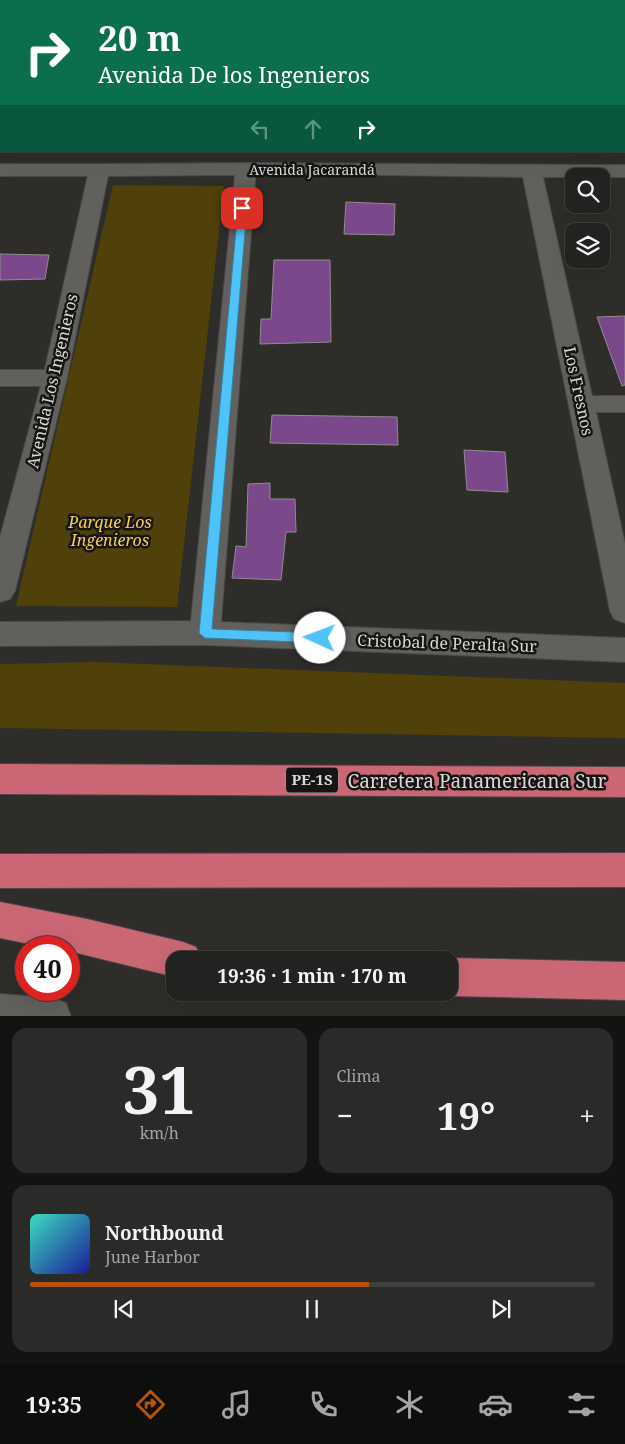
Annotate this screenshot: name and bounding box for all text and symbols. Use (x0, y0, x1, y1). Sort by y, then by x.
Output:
text: 20 m (98, 14, 181, 61)
icon: right (15, 20, 80, 85)
text: Avenida De los Ingenieros (98, 59, 370, 89)
icon: left (246, 115, 274, 143)
icon: ahead (299, 115, 327, 143)
icon: right (352, 115, 380, 143)
street label: Avenida Jacarandá (249, 160, 375, 179)
map controls (565, 168, 610, 268)
button: search (565, 168, 610, 213)
pin (221, 187, 263, 229)
icon: arrive (228, 194, 256, 222)
button: layers (565, 223, 610, 268)
street label: Avenida Los Ingenieros (21, 292, 83, 470)
street label: Los Fresnos (559, 345, 599, 437)
park label: Parque Los Ingenieros (67, 511, 152, 551)
position arrow (293, 611, 345, 663)
street label: Cristobal de Peralta Sur (357, 629, 538, 657)
road number: PE-1S (286, 768, 338, 792)
street label: Carretera Panamericana Sur (347, 768, 607, 794)
speed limit sign: 40 (15, 936, 80, 1001)
text: 19:36 · 1 min · 170 m (217, 963, 407, 989)
text: 31 (123, 1045, 196, 1133)
text: Clima (337, 1065, 381, 1087)
text: 19° (437, 1089, 495, 1141)
text: − (337, 1096, 353, 1134)
text: + (579, 1096, 595, 1134)
text: km/h (140, 1122, 179, 1144)
text: Northbound (105, 1220, 224, 1246)
text: June Harbor (105, 1246, 200, 1268)
icon: previous (110, 1295, 138, 1323)
icon: pause (298, 1295, 326, 1323)
icon: next (487, 1295, 515, 1323)
icon: directions (133, 1387, 168, 1422)
icon: music (219, 1387, 254, 1422)
icon: phone (306, 1387, 341, 1422)
icon: climate (392, 1387, 427, 1422)
icon: car (478, 1387, 513, 1422)
icon: filters (564, 1387, 599, 1422)
text: 19:35 (26, 1389, 82, 1419)

